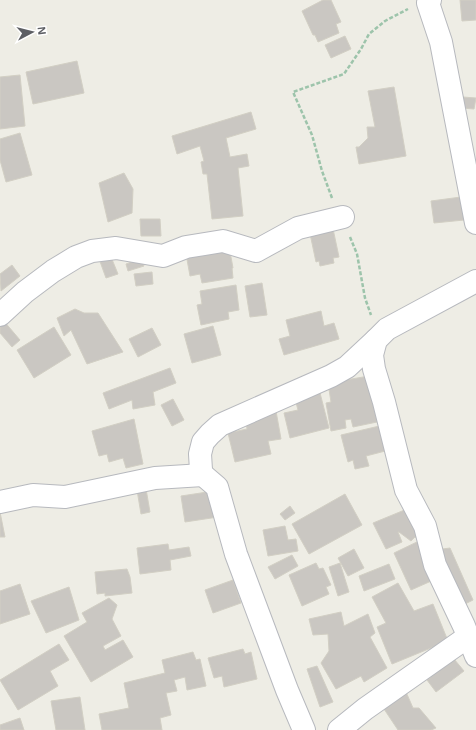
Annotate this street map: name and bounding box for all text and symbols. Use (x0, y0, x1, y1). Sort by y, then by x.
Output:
north arrow (12, 12, 52, 52)
text: N (35, 26, 48, 36)

